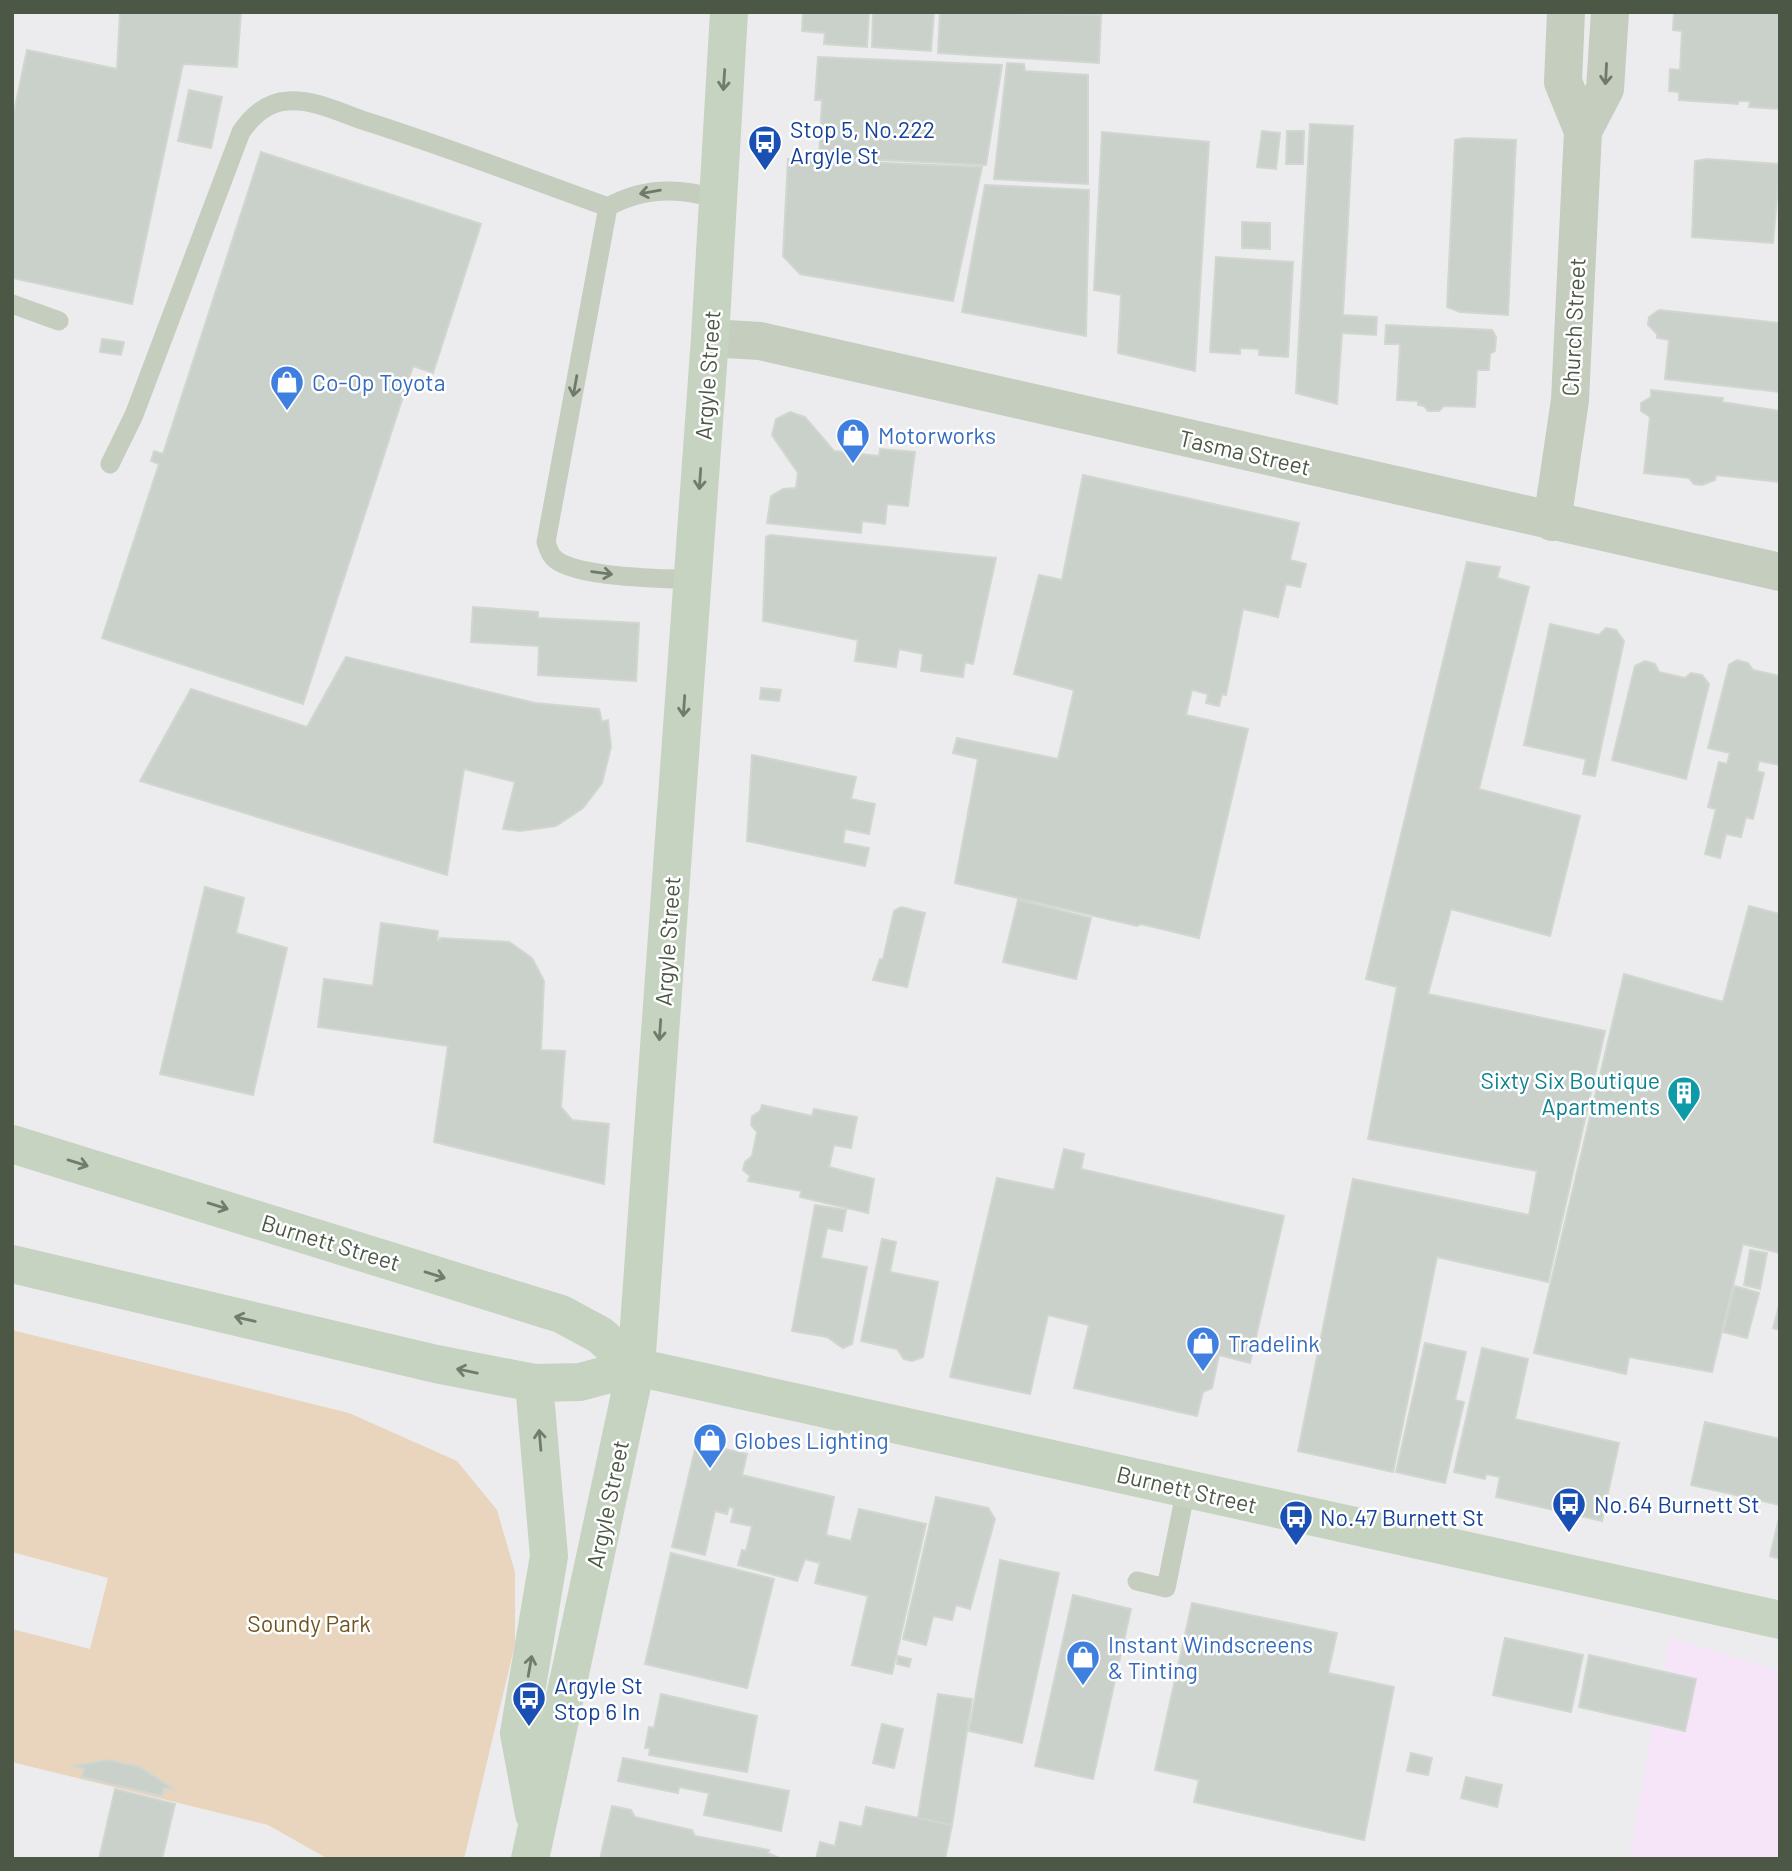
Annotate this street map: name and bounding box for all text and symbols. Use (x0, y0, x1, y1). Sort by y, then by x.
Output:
one-way arrow (1599, 62, 1612, 85)
one-way arrow (718, 69, 731, 92)
place label: Stop 5, No.222 Argyle St (790, 115, 935, 169)
bus stop icon: Stop 5, No.222 Argyle St (746, 123, 784, 172)
one-way arrow (639, 186, 662, 199)
street label: Church Street (1555, 257, 1591, 397)
street label: Argyle Street (689, 309, 725, 441)
shop icon: Co-Op Toyota (268, 363, 306, 412)
place label: Co-Op Toyota (312, 368, 445, 396)
one-way arrow (568, 374, 581, 397)
shop icon: Motorworks (834, 416, 872, 465)
place label: Motorworks (878, 421, 996, 449)
street label: Tasma Street (1177, 423, 1313, 481)
one-way arrow (693, 467, 706, 489)
one-way arrow (590, 567, 613, 580)
one-way arrow (677, 694, 690, 716)
street label: Argyle Street (649, 875, 685, 1007)
one-way arrow (653, 1018, 666, 1041)
place label: Sixty Six Boutique Apartments (1480, 1066, 1660, 1120)
building icon: Sixty Six Boutique Apartments (1665, 1074, 1703, 1123)
one-way arrow (66, 1158, 88, 1171)
one-way arrow (207, 1201, 229, 1214)
street label: Burnett Street (258, 1208, 404, 1276)
one-way arrow (424, 1269, 446, 1282)
one-way arrow (234, 1312, 257, 1326)
shop icon: Tradelink (1184, 1324, 1222, 1373)
place label: Tradelink (1228, 1329, 1320, 1357)
one-way arrow (456, 1364, 478, 1377)
shop icon: Globes Lighting (691, 1421, 729, 1470)
place label: Globes Lighting (734, 1426, 889, 1454)
one-way arrow (533, 1430, 546, 1452)
street label: Argyle Street (580, 1438, 634, 1570)
street label: Burnett Street (1114, 1459, 1260, 1519)
bus stop icon: No.64 Burnett St (1550, 1485, 1588, 1534)
place label: No.64 Burnett St (1594, 1490, 1760, 1518)
bus stop icon: No.47 Burnett St (1277, 1498, 1315, 1547)
place label: No.47 Burnett St (1320, 1503, 1484, 1531)
park label: Soundy Park (247, 1609, 371, 1637)
place label: Instant Windscreens & Tinting (1108, 1630, 1313, 1684)
shop icon: Instant Windscreens & Tinting (1064, 1638, 1102, 1687)
one-way arrow (524, 1655, 538, 1678)
place label: Argyle St Stop 6 In (554, 1671, 643, 1725)
bus stop icon: Argyle St Stop 6 In (510, 1679, 548, 1728)

